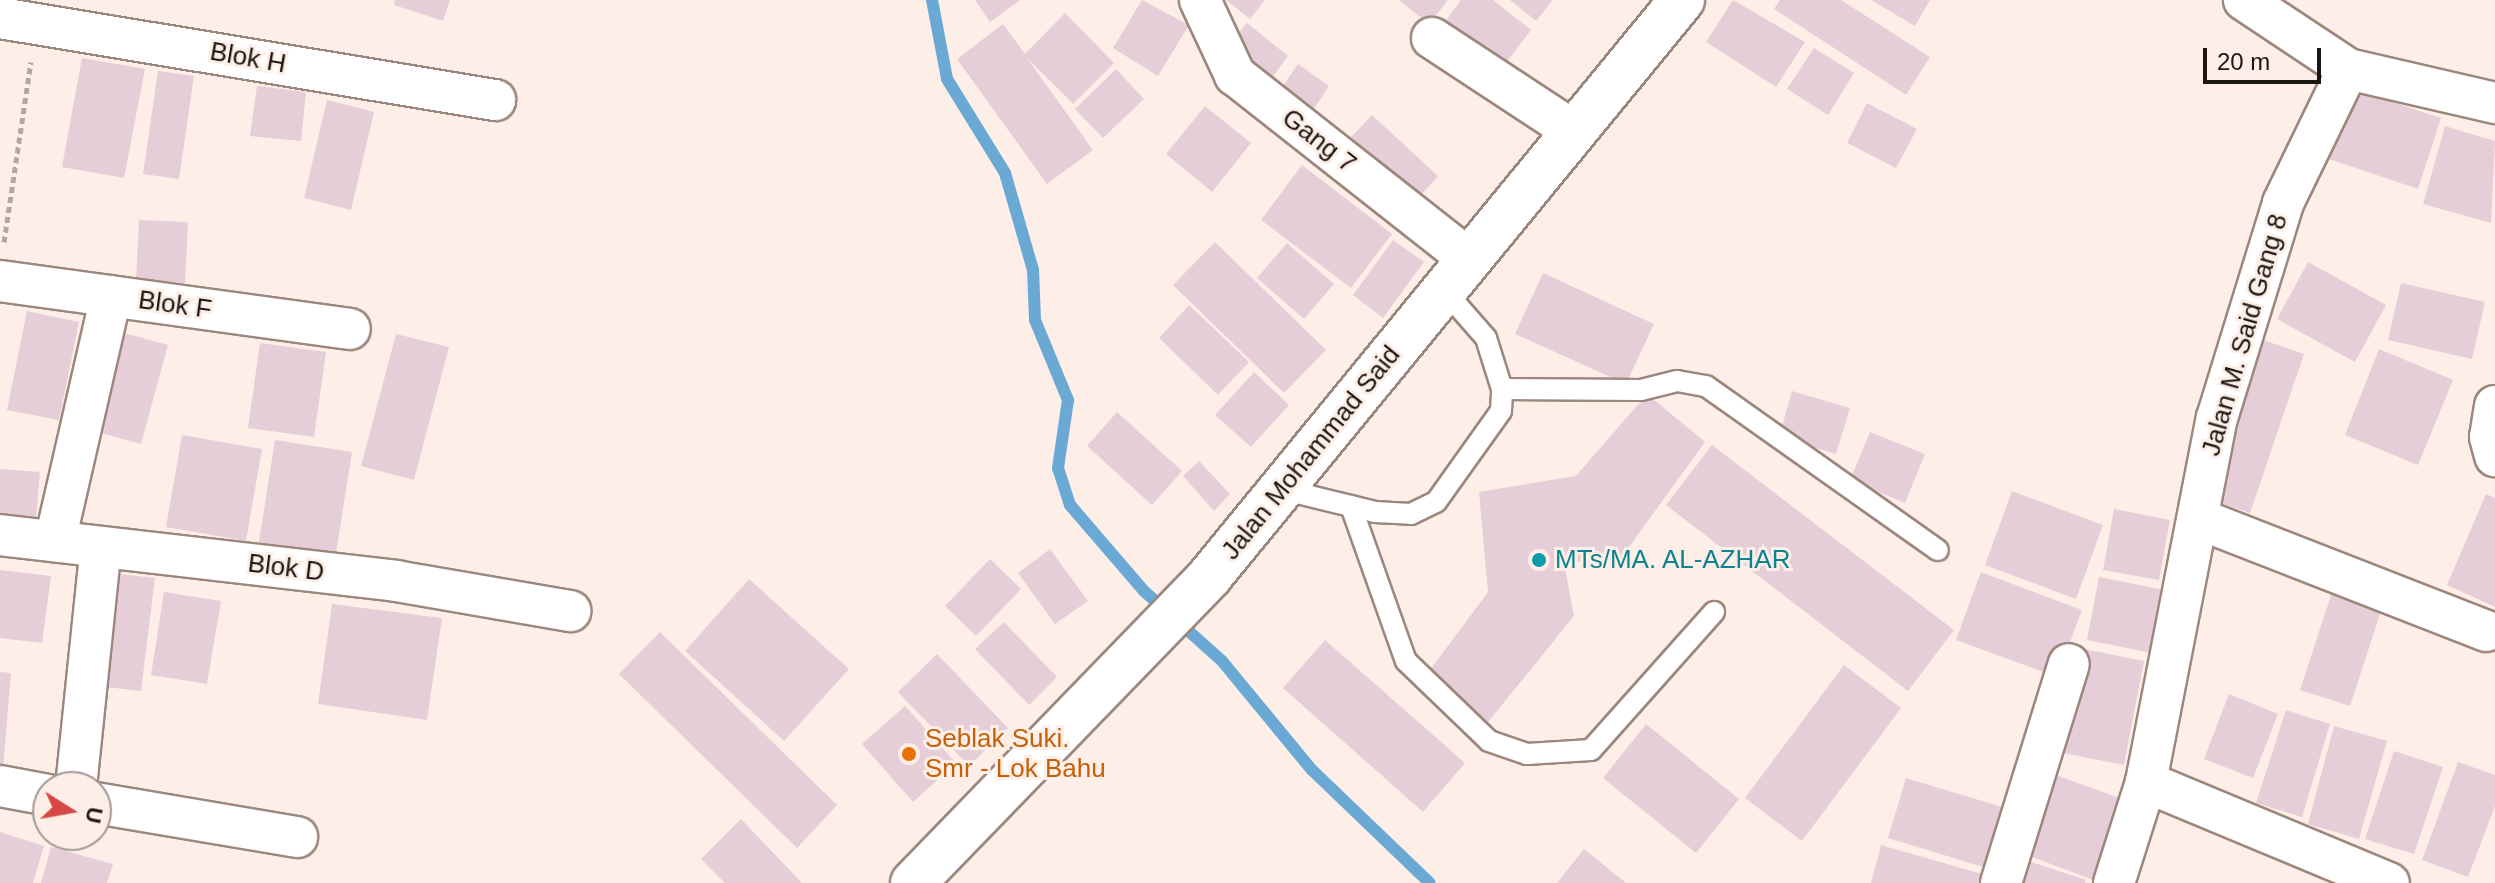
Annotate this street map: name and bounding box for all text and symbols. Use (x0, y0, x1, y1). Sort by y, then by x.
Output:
scale bar (2207, 32, 2325, 82)
street label: Blok H (208, 36, 288, 80)
text: 20 m (2217, 48, 2270, 75)
street label: Gang 7 (1276, 102, 1362, 180)
street label: Jalan M. Said Gang 8 (2196, 211, 2294, 459)
street label: Blok F (136, 284, 214, 326)
street label: Jalan Mohammad Said (1215, 340, 1407, 566)
place label: MTs/MA. AL-AZHAR (1555, 544, 1792, 576)
street label: Blok D (246, 548, 326, 588)
marker: MTs/MA. AL-AZHAR (1530, 551, 1548, 569)
place label: Seblak Suki. Smr - Lok Bahu (925, 723, 1106, 784)
marker: Seblak Suki. Smr - Lok Bahu (900, 745, 918, 763)
north arrow (32, 771, 112, 851)
text: U (80, 805, 108, 825)

